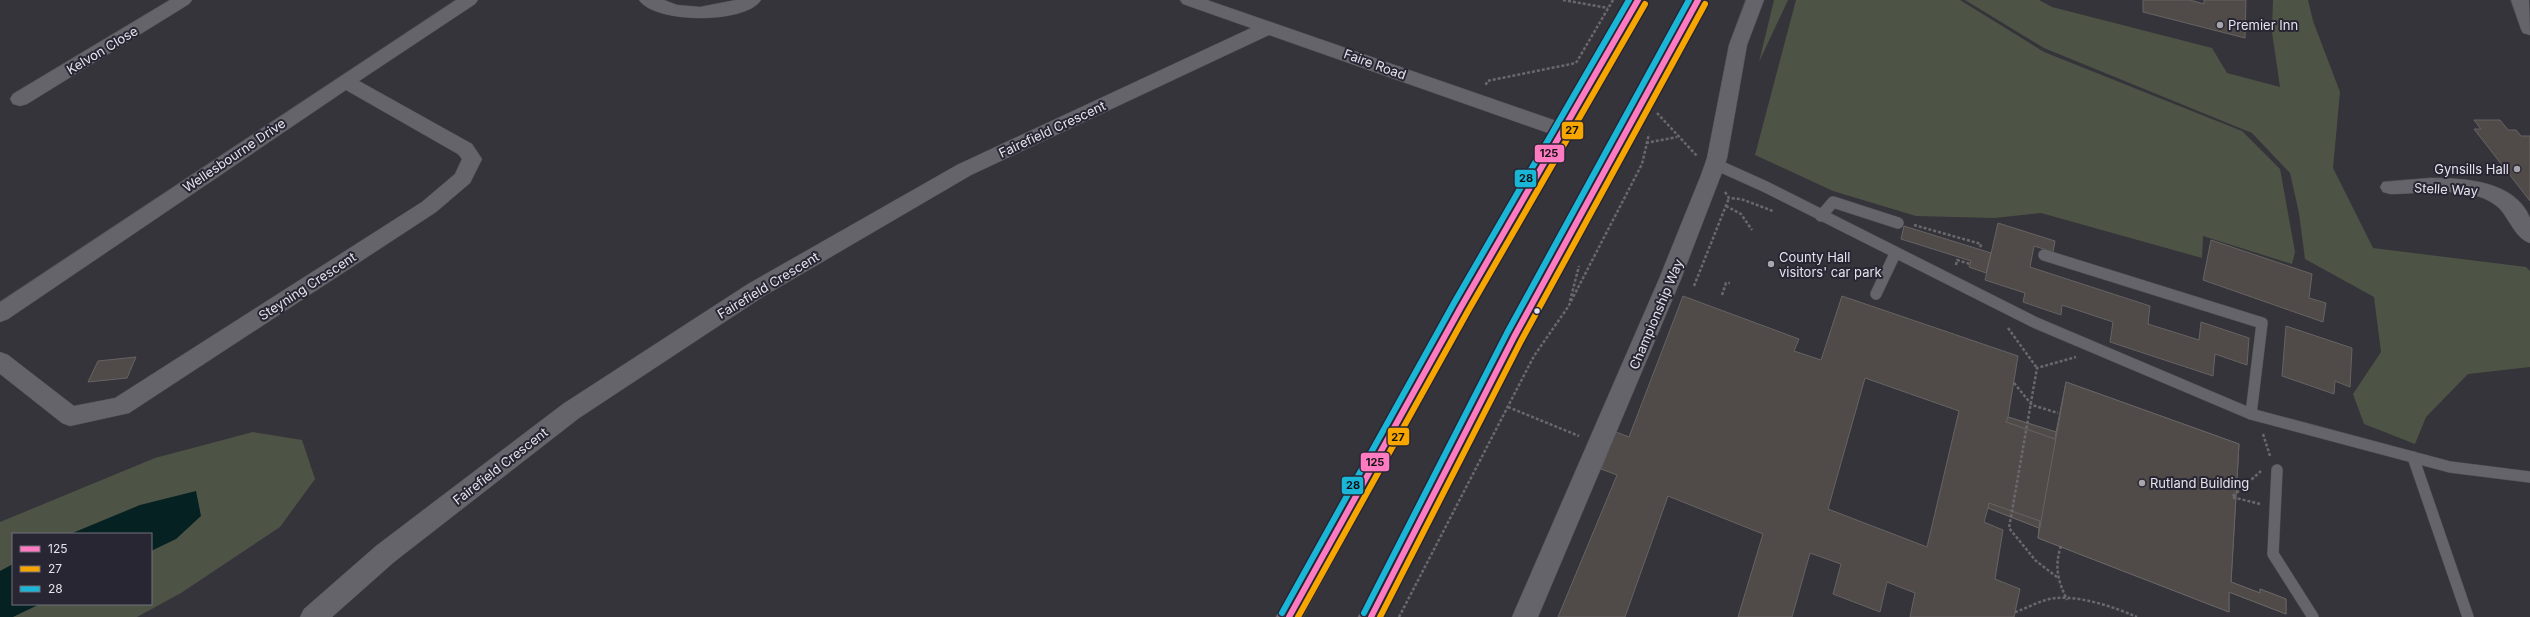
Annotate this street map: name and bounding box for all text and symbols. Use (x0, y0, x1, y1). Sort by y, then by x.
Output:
place label: Premier Inn (2228, 17, 2298, 33)
marker: Premier Inn (2215, 20, 2225, 30)
street label: Kelvon Close (64, 23, 140, 77)
street label: Faire Road (1342, 45, 1408, 83)
street label: Fairefield Crescent (996, 97, 1108, 161)
street label: Wellesbourne Drive (180, 115, 288, 195)
line badge: 27 (1561, 121, 1584, 140)
text: 27 (1565, 123, 1579, 137)
line badge: 125 (1534, 144, 1565, 163)
text: 125 (1540, 146, 1558, 160)
place label: Gynsills Hall (2434, 161, 2509, 177)
marker: Gynsills Hall (2512, 164, 2522, 174)
line badge: 28 (1514, 169, 1537, 188)
text: 28 (1519, 171, 1533, 185)
street label: Stelle Way (2414, 179, 2478, 199)
street label: Fairefield Crescent (714, 248, 822, 322)
street label: Steyning Crescent (255, 249, 359, 323)
place label: County Hall visitors' car park (1779, 249, 1882, 280)
street label: Championship Way (1626, 256, 1686, 372)
marker: County Hall visitors' car park (1766, 259, 1776, 269)
unlabelled marker (1532, 306, 1542, 316)
street label: Fairefield Crescent (449, 424, 551, 508)
line badge: 27 (1387, 427, 1410, 446)
text: 27 (1391, 430, 1405, 444)
line badge: 125 (1360, 452, 1390, 472)
text: 125 (1366, 455, 1384, 469)
place label: Rutland Building (2150, 475, 2249, 491)
line badge: 28 (1341, 476, 1364, 495)
text: 28 (1346, 478, 1360, 492)
marker: Rutland Building (2137, 478, 2147, 488)
legend (12, 533, 152, 605)
text: 125 (48, 541, 68, 556)
text: 27 (48, 561, 62, 576)
text: 28 (48, 581, 63, 596)

